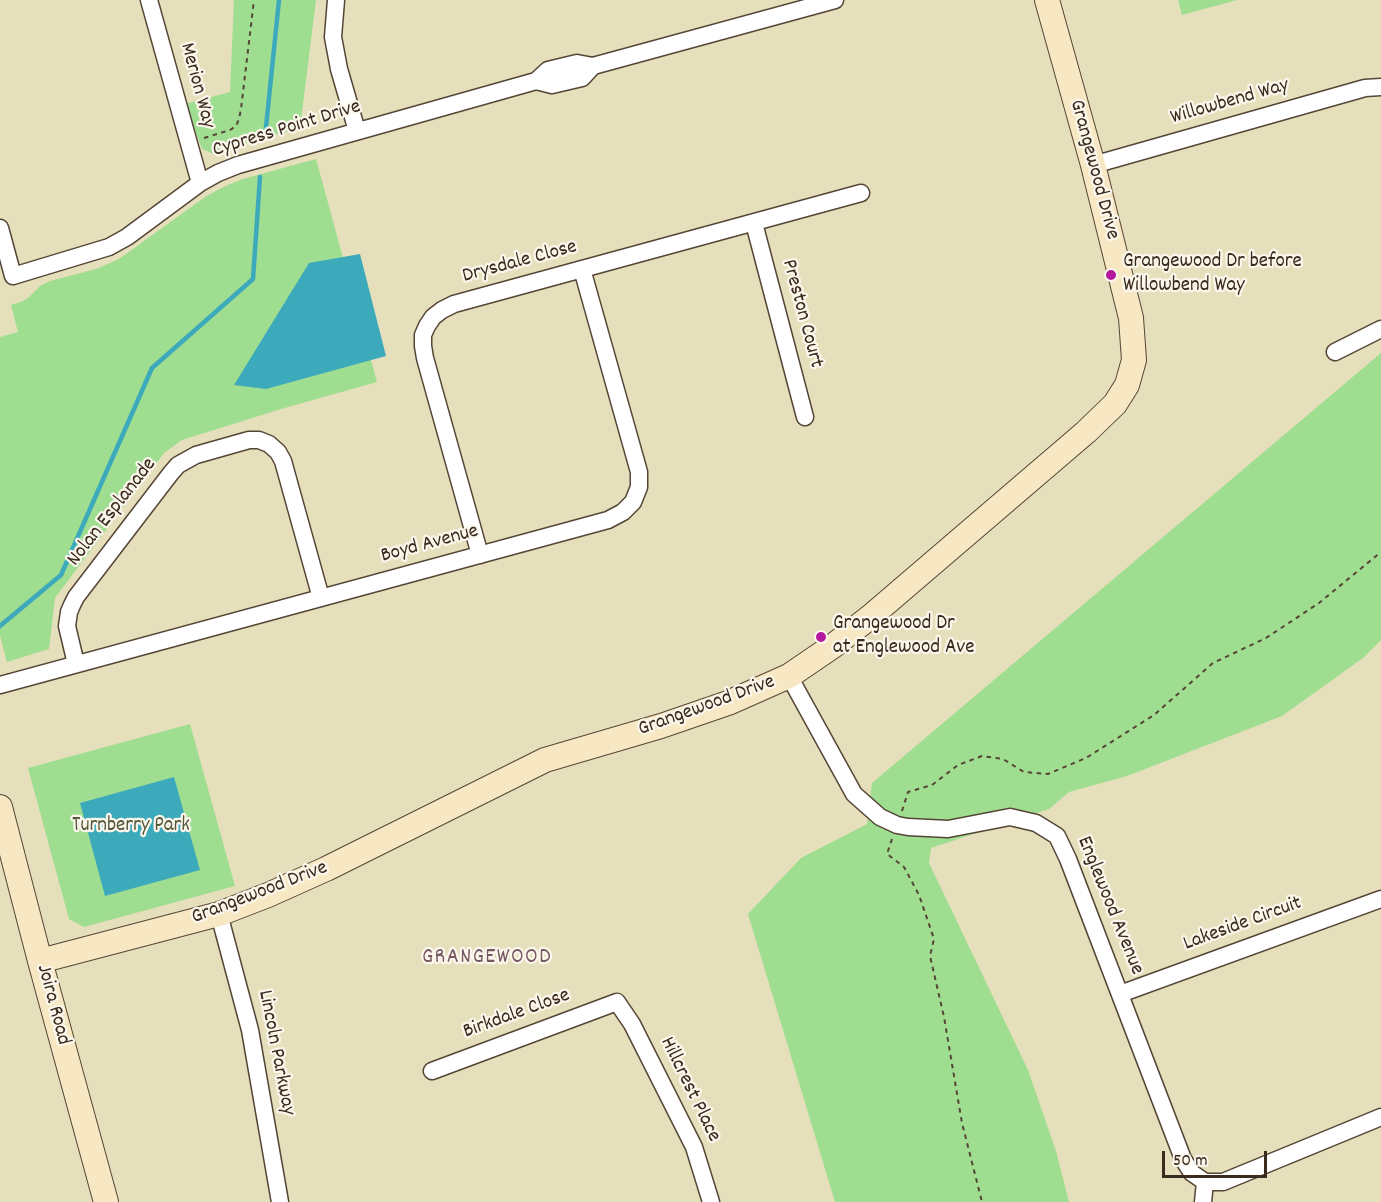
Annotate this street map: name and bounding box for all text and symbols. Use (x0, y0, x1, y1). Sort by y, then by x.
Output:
street label: Merion Way (173, 41, 219, 131)
street label: Willowbend Way (1168, 74, 1292, 132)
street label: Cypress Point Drive (210, 96, 364, 164)
street label: Grangewood Drive (1062, 97, 1124, 243)
street label: Drysdale Close (460, 236, 580, 290)
place label: Grangewood Dr before Willowbend Way (1123, 250, 1302, 300)
street label: Preston Court (774, 257, 828, 371)
marker: Grangewood Dr before Willowbend Way (1104, 268, 1118, 282)
street label: Nolan Esplanade (63, 454, 163, 572)
street label: Boyd Avenue (378, 520, 482, 570)
place label: Grangewood Dr at Englewood Ave (833, 612, 974, 662)
marker: Grangewood Dr at Englewood Ave (814, 630, 828, 644)
street label: Grangewood Drive (635, 671, 779, 743)
park label: Turnberry Park (72, 814, 190, 840)
street label: Englewood Avenue (1070, 833, 1148, 979)
street label: Grangewood Drive (188, 856, 332, 932)
street label: Lakeside Circuit (1180, 892, 1306, 958)
district label: GRANGEWOOD (422, 946, 552, 972)
street label: Joira Road (29, 962, 75, 1048)
street label: Birkdale Close (460, 984, 574, 1046)
street label: Lincoln Parkway (251, 988, 299, 1118)
street label: Hillcrest Place (653, 1033, 725, 1147)
scale bar (1165, 1139, 1270, 1177)
text: 50 m (1173, 1149, 1208, 1174)

